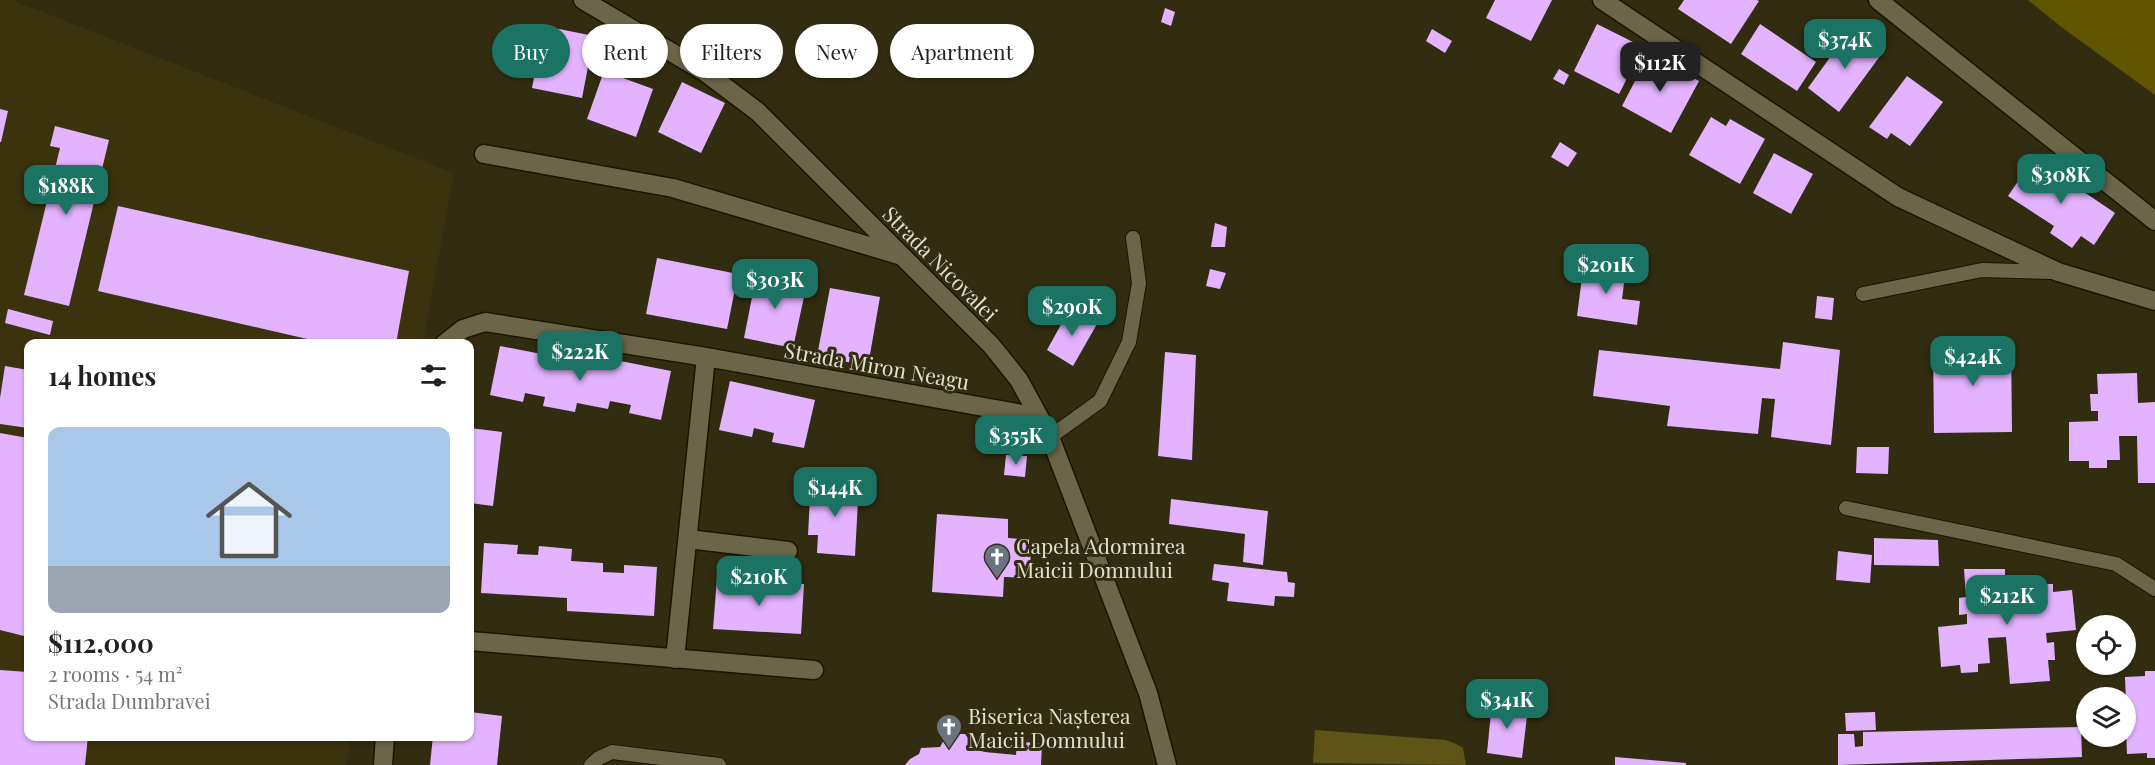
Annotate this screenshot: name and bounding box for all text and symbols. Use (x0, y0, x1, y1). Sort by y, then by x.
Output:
pin: $374K (1803, 19, 1887, 70)
chip: Buy (492, 24, 570, 78)
chip: Rent (582, 24, 668, 78)
chip: Filters (680, 24, 783, 78)
chip: New (795, 24, 878, 78)
chip: Apartment (890, 24, 1034, 78)
text: $374K (1818, 25, 1872, 52)
pin: $112K (1618, 42, 1702, 93)
text: $112K (1634, 48, 1686, 75)
pin: $308K (2019, 154, 2103, 205)
text: $308K (2031, 160, 2091, 187)
pin: $188K (24, 165, 108, 216)
text: $188K (38, 171, 94, 198)
street label: Strada Nicovalei (877, 199, 1005, 327)
pin: $201K (1564, 244, 1648, 295)
text: $201K (1578, 250, 1634, 277)
pin: $303K (733, 259, 817, 310)
text: $303K (746, 265, 804, 292)
pin: $290K (1030, 286, 1114, 337)
text: $290K (1042, 292, 1102, 319)
pin: $222K (538, 331, 622, 382)
street label: Strada Miron Neagu (782, 335, 972, 395)
pin: $424K (1931, 336, 2015, 387)
text: $222K (551, 337, 609, 364)
text: $424K (1944, 342, 2002, 369)
text: 14 homes (48, 358, 156, 393)
icon: filters (417, 359, 450, 392)
pin: $355K (974, 415, 1058, 466)
text: $355K (989, 421, 1043, 448)
icon: home (195, 466, 303, 574)
pin: $144K (793, 467, 877, 518)
text: $144K (808, 473, 862, 500)
place label: Capela Adormirea Maicii Domnului (1016, 531, 1186, 583)
church icon: Capela Adormirea Maicii Domnului (982, 542, 1012, 580)
pin: $210K (717, 556, 801, 607)
text: $210K (731, 562, 787, 589)
pin: $212K (1965, 575, 2049, 626)
text: $212K (1980, 581, 2034, 608)
map controls (2076, 615, 2136, 747)
button: locate (2076, 615, 2136, 675)
text: $112,000 (48, 625, 154, 660)
text: 2 rooms · 54 m² (48, 660, 183, 687)
pin: $341K (1465, 679, 1549, 730)
text: $341K (1480, 685, 1534, 712)
text: Strada Dumbravei (48, 687, 211, 714)
button: layers (2076, 687, 2136, 747)
place label: Biserica Nașterea Maicii Domnului (968, 701, 1131, 753)
church icon: Biserica Nașterea Maicii Domnului (934, 712, 964, 750)

